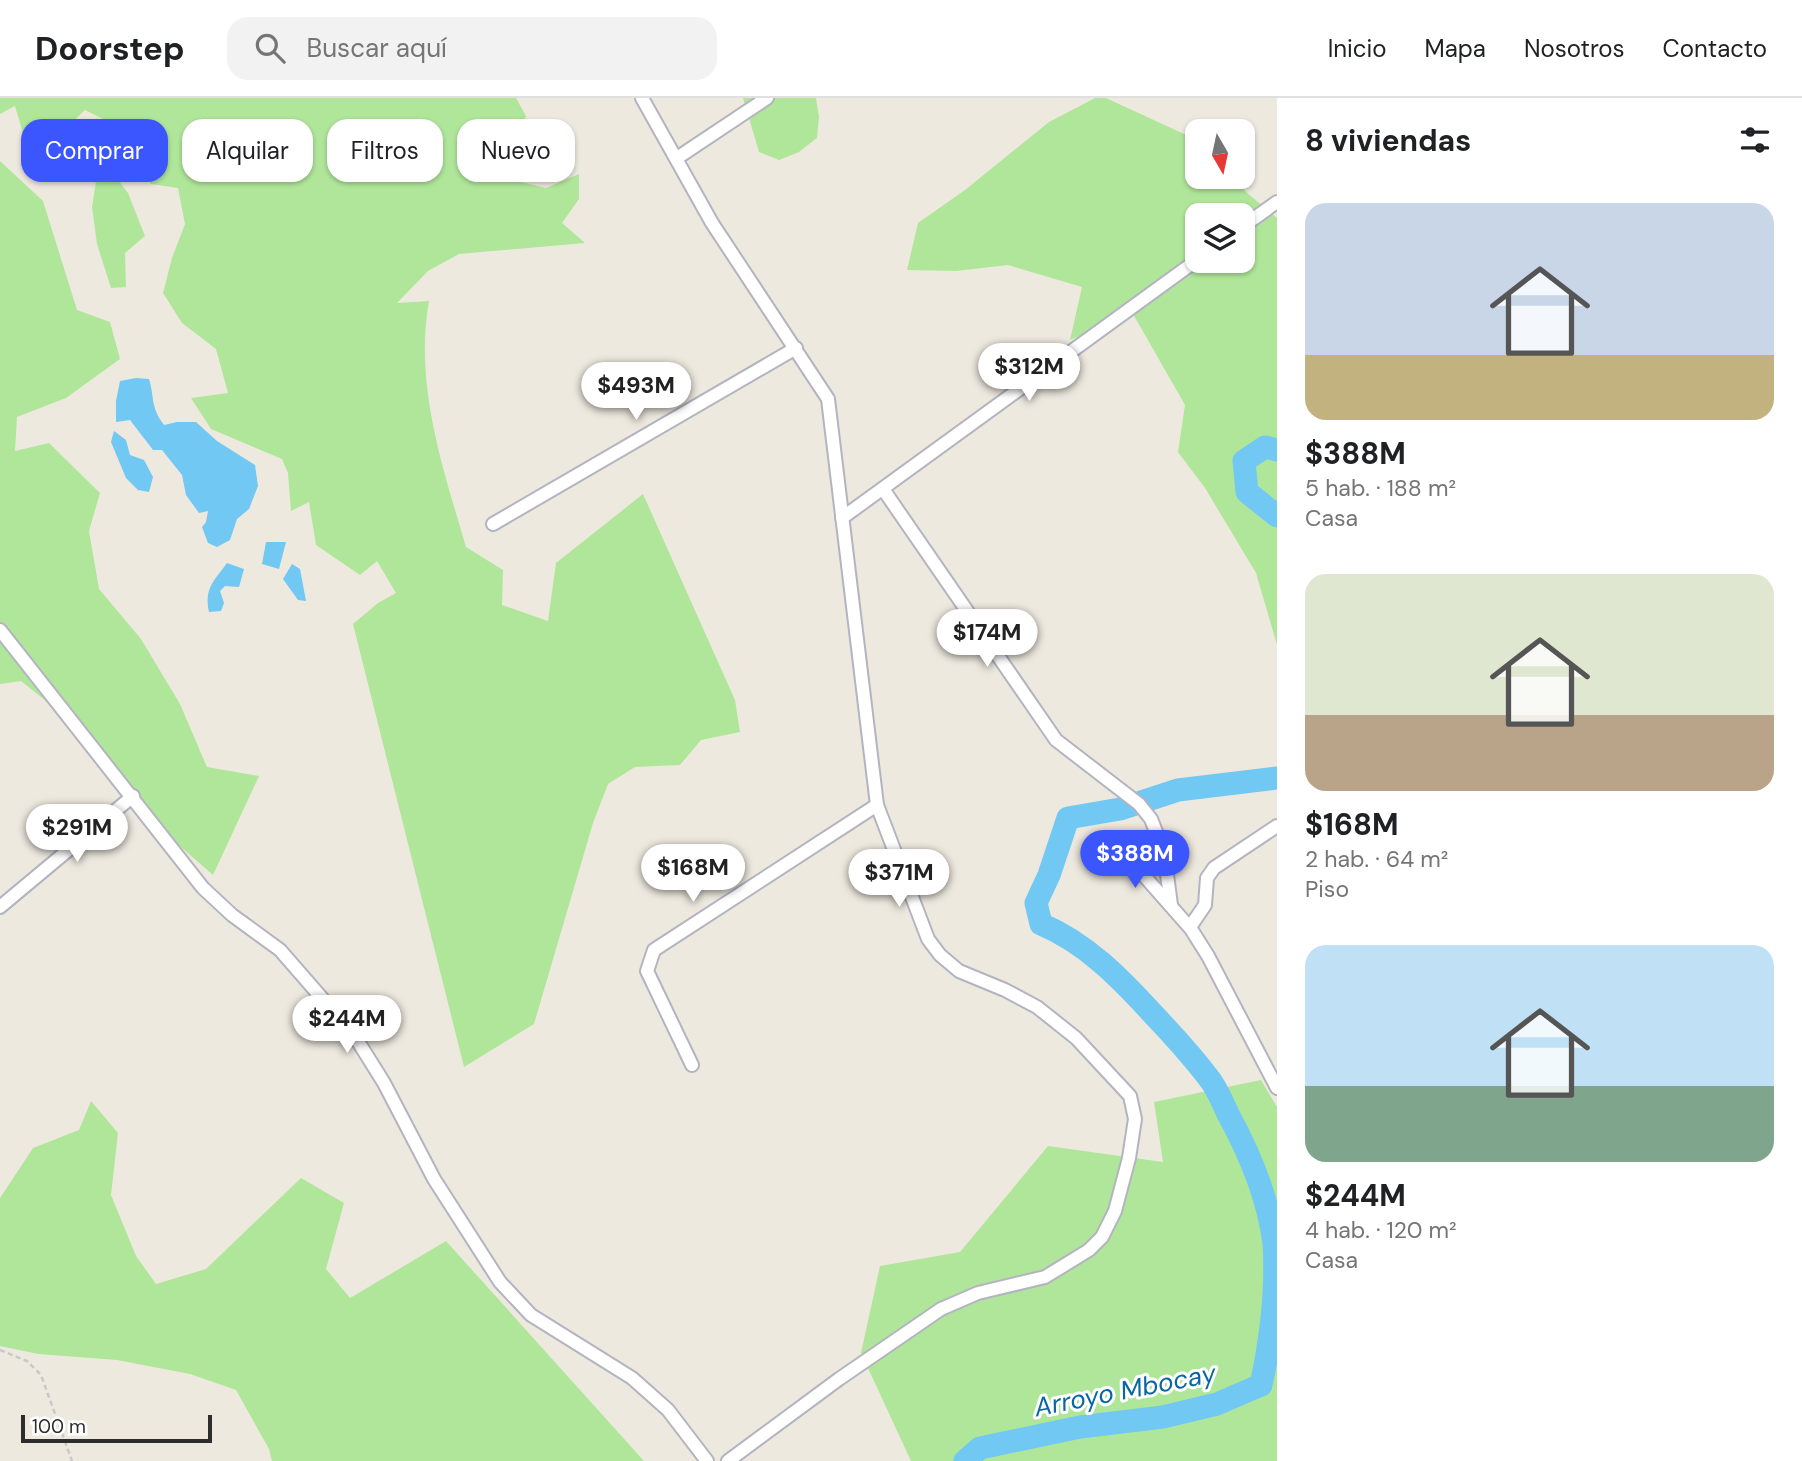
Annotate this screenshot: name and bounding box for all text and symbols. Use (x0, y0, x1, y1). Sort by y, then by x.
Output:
search box (227, 17, 717, 80)
text: Doorstep (35, 27, 185, 70)
icon: search (251, 29, 289, 67)
text: Buscar aquí (307, 31, 447, 65)
text: Inicio (1328, 33, 1387, 64)
text: Mapa (1425, 33, 1486, 64)
text: Nosotros (1524, 33, 1625, 64)
text: Contacto (1663, 33, 1767, 64)
chip: Comprar (21, 119, 168, 182)
chip: Alquilar (182, 119, 313, 182)
chip: Filtros (327, 119, 443, 182)
chip: Nuevo (457, 119, 575, 182)
north arrow (1185, 119, 1255, 189)
map controls (1185, 119, 1255, 273)
text: 8 viviendas (1305, 121, 1471, 160)
icon: filters (1736, 121, 1774, 159)
button: layers (1185, 203, 1255, 273)
icon: home (1477, 248, 1603, 374)
pin: $312M (980, 344, 1078, 403)
text: $312M (994, 351, 1064, 381)
pin: $493M (587, 362, 685, 422)
text: $493M (597, 370, 675, 400)
text: $388M (1305, 434, 1406, 473)
text: 5 hab. · 188 m² (1305, 473, 1456, 503)
text: Casa (1305, 503, 1358, 533)
pin: $174M (938, 610, 1036, 669)
text: $174M (953, 617, 1021, 647)
icon: home (1477, 619, 1603, 745)
pin: $291M (28, 804, 126, 864)
text: $168M (1305, 805, 1399, 844)
text: $291M (42, 812, 112, 842)
pin: $388M (1086, 830, 1184, 890)
text: $388M (1096, 838, 1174, 868)
pin: $168M (644, 844, 742, 904)
text: 2 hab. · 64 m² (1305, 844, 1448, 874)
pin: $371M (850, 850, 948, 909)
text: $168M (657, 852, 729, 882)
text: $371M (864, 857, 934, 887)
text: Piso (1305, 874, 1349, 904)
icon: home (1477, 990, 1603, 1116)
pin: $244M (298, 996, 396, 1055)
text: $244M (308, 1003, 386, 1033)
text: $244M (1305, 1176, 1406, 1215)
text: 4 hab. · 120 m² (1305, 1215, 1457, 1245)
text: Casa (1305, 1245, 1358, 1275)
water label: Arroyo Mbocay (1030, 1355, 1220, 1424)
scale bar (21, 1412, 212, 1444)
text: 100 m (32, 1414, 86, 1439)

